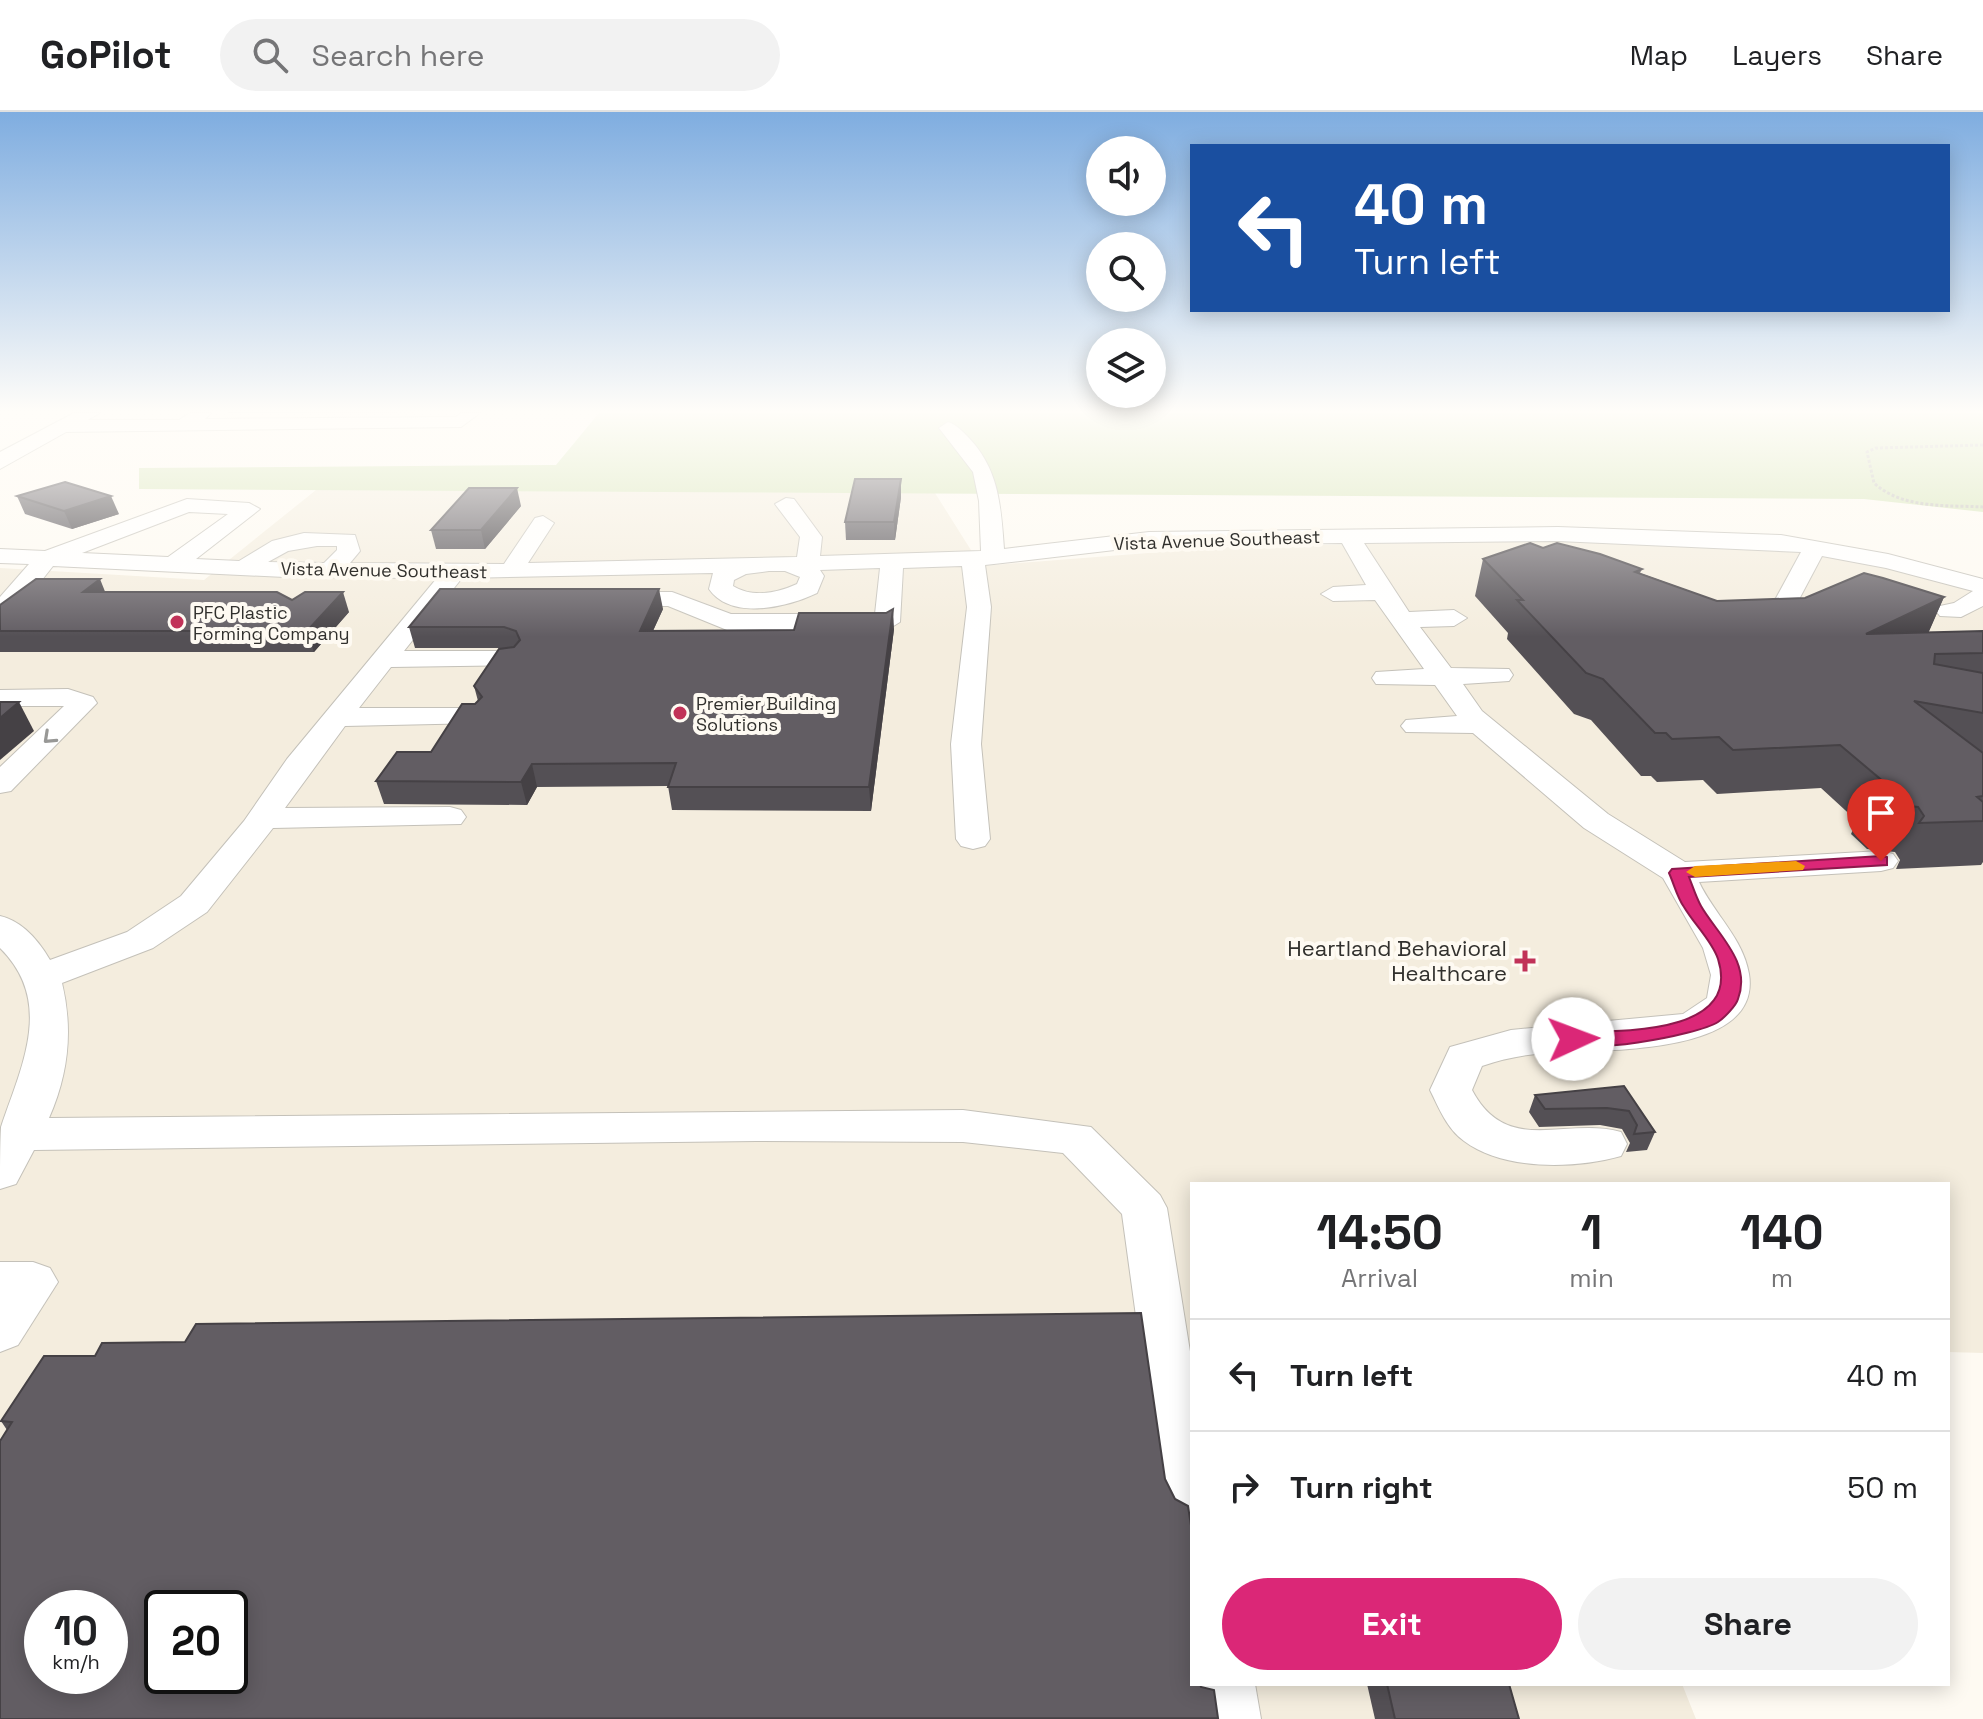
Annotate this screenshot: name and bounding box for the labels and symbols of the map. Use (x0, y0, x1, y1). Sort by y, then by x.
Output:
street label: Vista Avenue Southeast (1113, 525, 1321, 555)
street label: Vista Avenue Southeast (280, 557, 488, 583)
place label: PFC Plastic Forming Company (193, 601, 350, 645)
marker: PFC Plastic Forming Company (168, 613, 186, 631)
place label: Premier Building Solutions (696, 692, 836, 736)
marker: Premier Building Solutions (671, 704, 689, 722)
one-way arrow (44, 728, 58, 743)
pin (1847, 779, 1915, 861)
place label: Heartland Behavioral Healthcare (1287, 934, 1507, 987)
marker: Heartland Behavioral Healthcare (1514, 950, 1536, 972)
position arrow (1531, 997, 1615, 1081)
speed limit sign: 20 (144, 1590, 248, 1694)

